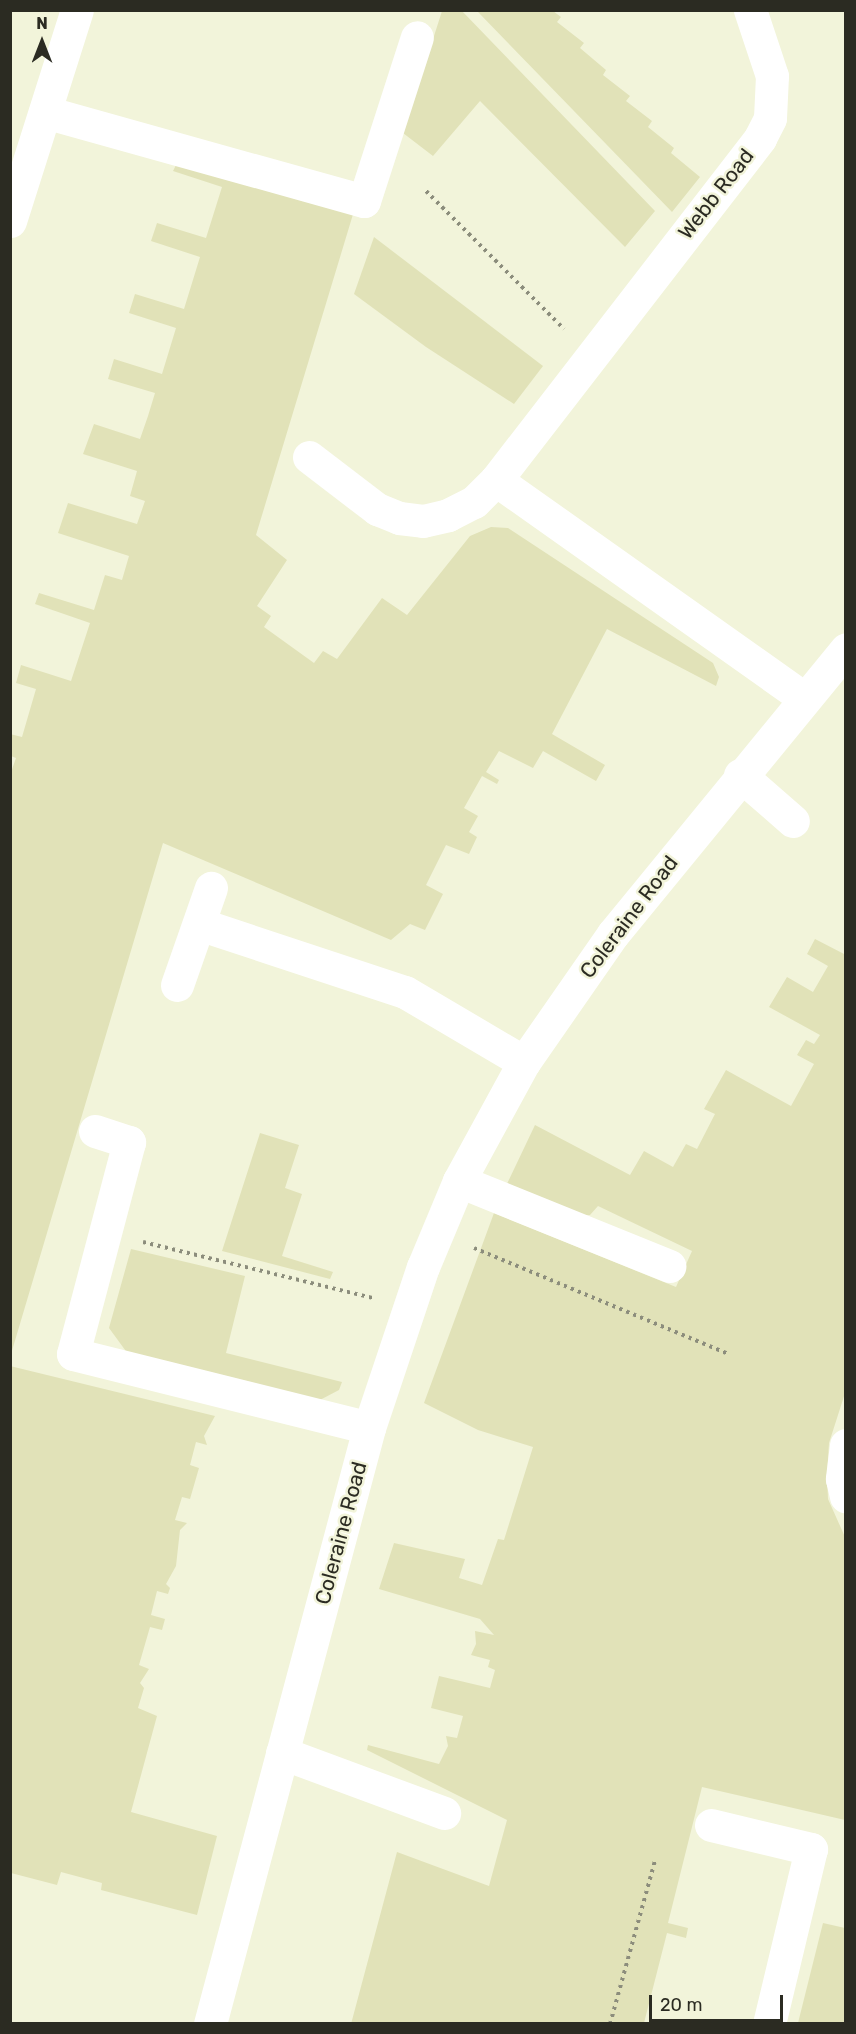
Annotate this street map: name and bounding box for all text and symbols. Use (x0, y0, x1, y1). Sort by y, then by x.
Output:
north arrow (12, 12, 72, 72)
text: N (36, 14, 48, 33)
street label: Webb Road (673, 144, 759, 244)
street label: Coleraine Road (575, 851, 683, 983)
street label: Coleraine Road (310, 1459, 372, 1607)
scale bar (652, 1983, 786, 2021)
text: 20 m (660, 1994, 702, 2016)

